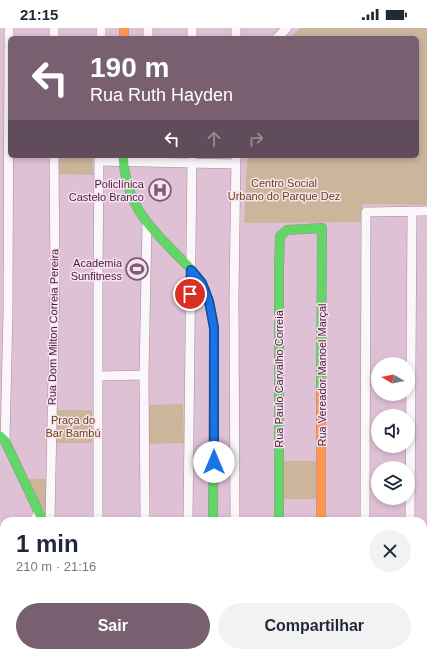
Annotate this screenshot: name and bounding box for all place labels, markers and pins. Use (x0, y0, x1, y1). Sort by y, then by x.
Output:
hospital icon: Policlínica Castelo Branco (147, 177, 173, 203)
place label: Policlínica Castelo Branco (69, 178, 145, 203)
sports icon: Academia Sunfitness (124, 256, 150, 282)
place label: Academia Sunfitness (71, 257, 123, 282)
pin (173, 277, 207, 311)

